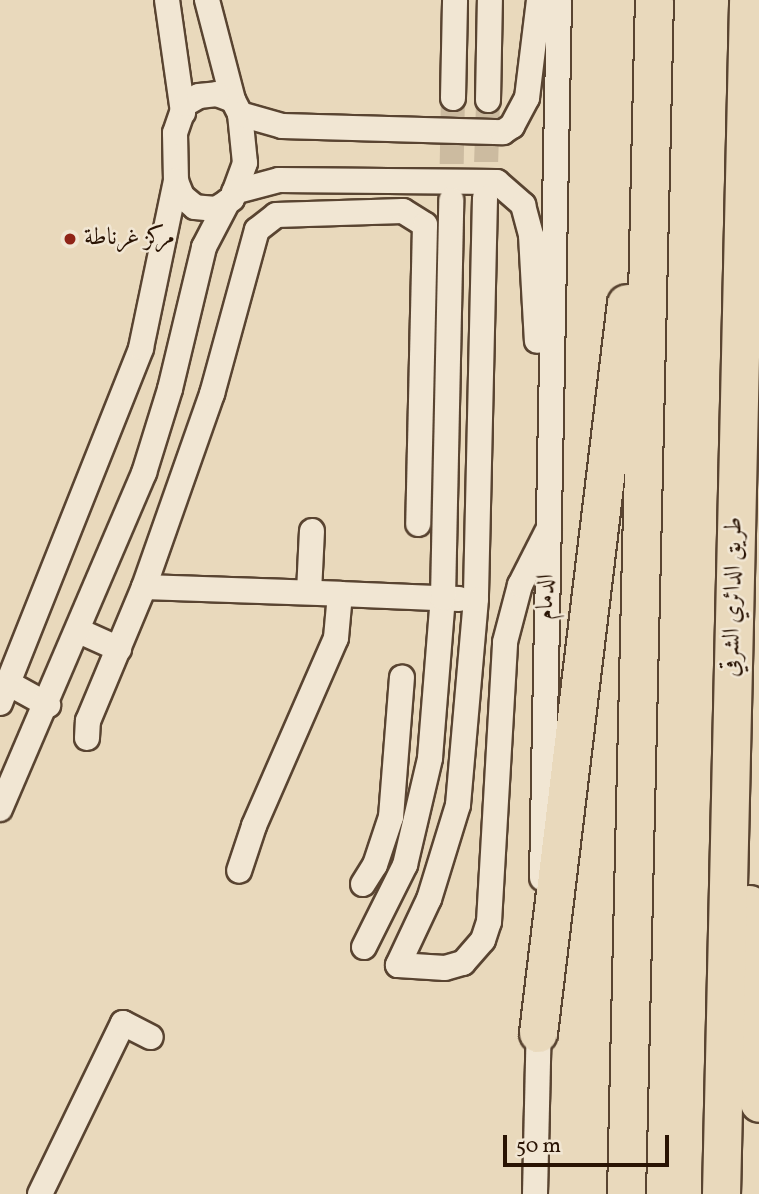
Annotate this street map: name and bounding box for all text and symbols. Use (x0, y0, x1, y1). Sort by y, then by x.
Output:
place label: مركز غرناطة (84, 225, 175, 253)
marker: مركز غرناطة (62, 231, 78, 247)
street label: طريق الدائري الشرقي (718, 517, 750, 677)
street label: الدمام (532, 574, 562, 620)
scale bar (507, 1120, 673, 1164)
text: 50 m (516, 1132, 561, 1161)

